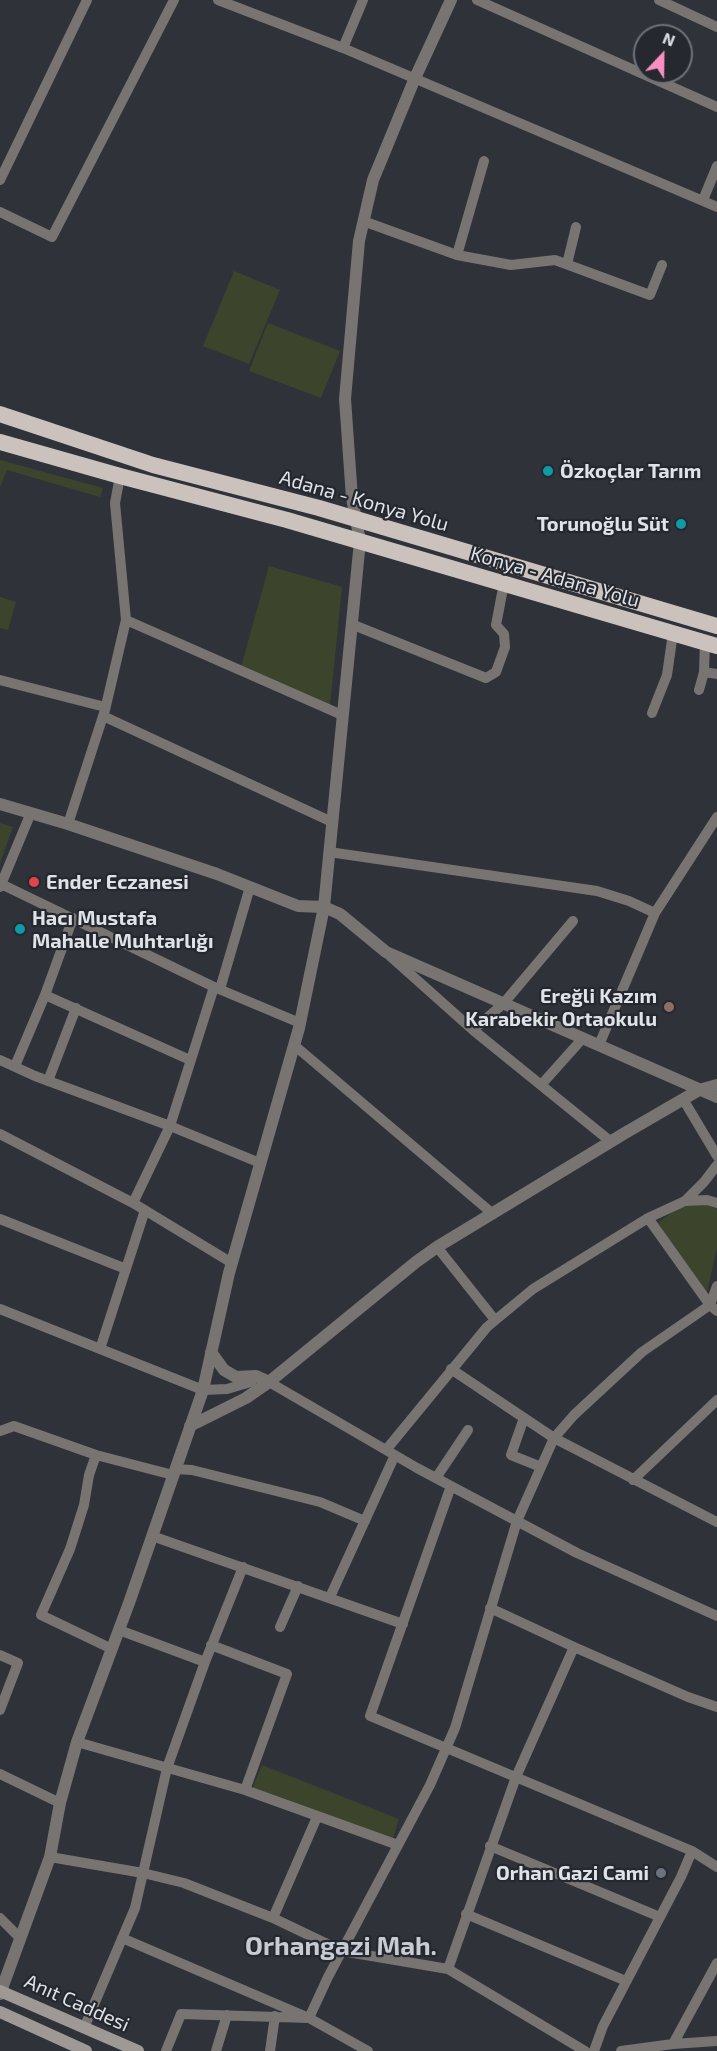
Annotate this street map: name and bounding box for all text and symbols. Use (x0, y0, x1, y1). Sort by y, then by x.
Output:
north arrow (633, 24, 693, 84)
text: N (660, 28, 678, 50)
place label: Özkoçlar Tarım (560, 459, 701, 483)
marker: Özkoçlar Tarım (541, 464, 555, 478)
street label: Adana - Konya Yolu (277, 465, 451, 537)
place label: Torunoğlu Süt (537, 512, 669, 536)
marker: Torunoğlu Süt (674, 517, 688, 531)
street label: Konya - Adana Yolu (468, 541, 642, 613)
place label: Ender Eczanesi (46, 870, 189, 894)
marker: Ender Eczanesi (27, 875, 41, 889)
place label: Hacı Mustafa Mahalle Muhtarlığı (32, 906, 213, 953)
marker: Hacı Mustafa Mahalle Muhtarlığı (13, 922, 27, 936)
place label: Ereğli Kazım Karabekir Ortaokulu (465, 984, 657, 1031)
marker: Ereğli Kazım Karabekir Ortaokulu (662, 1000, 676, 1014)
place label: Orhan Gazi Cami (496, 1861, 649, 1885)
marker: Orhan Gazi Cami (654, 1866, 668, 1880)
district label: Orhangazi Mah. (245, 1930, 437, 1962)
street label: Anıt Caddesi (21, 1969, 133, 2037)

